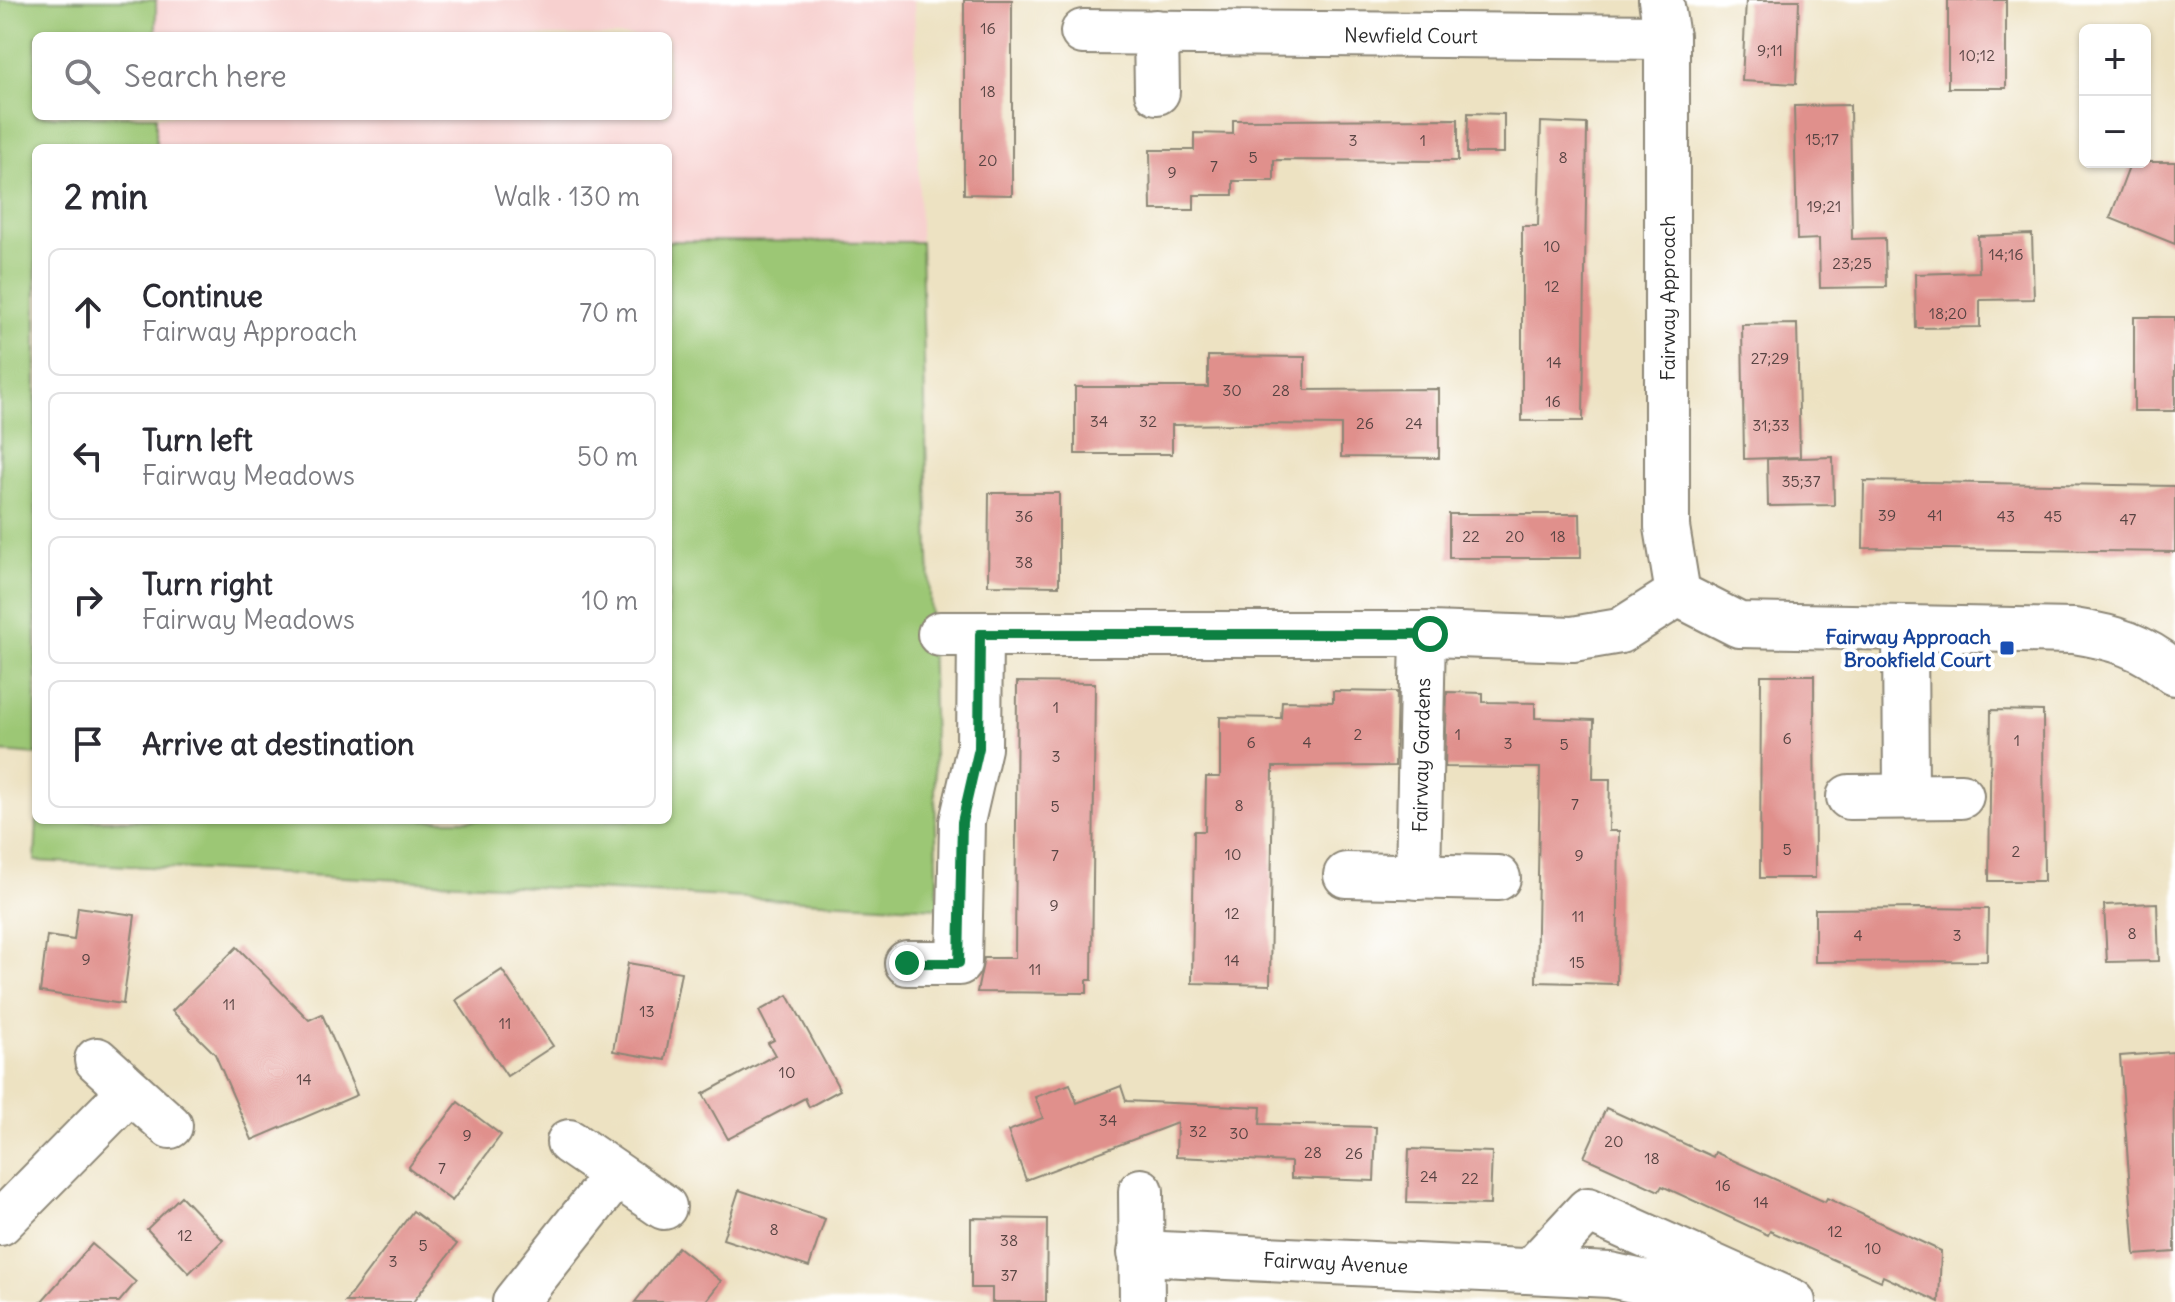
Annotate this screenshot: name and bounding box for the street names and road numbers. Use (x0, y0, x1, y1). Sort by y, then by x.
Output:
street label: Newfield Court (1344, 22, 1478, 48)
street label: Fairway Approach (1655, 215, 1680, 381)
street label: Fairway Gardens (1406, 677, 1435, 833)
street label: Fairway Avenue (1263, 1246, 1409, 1278)

